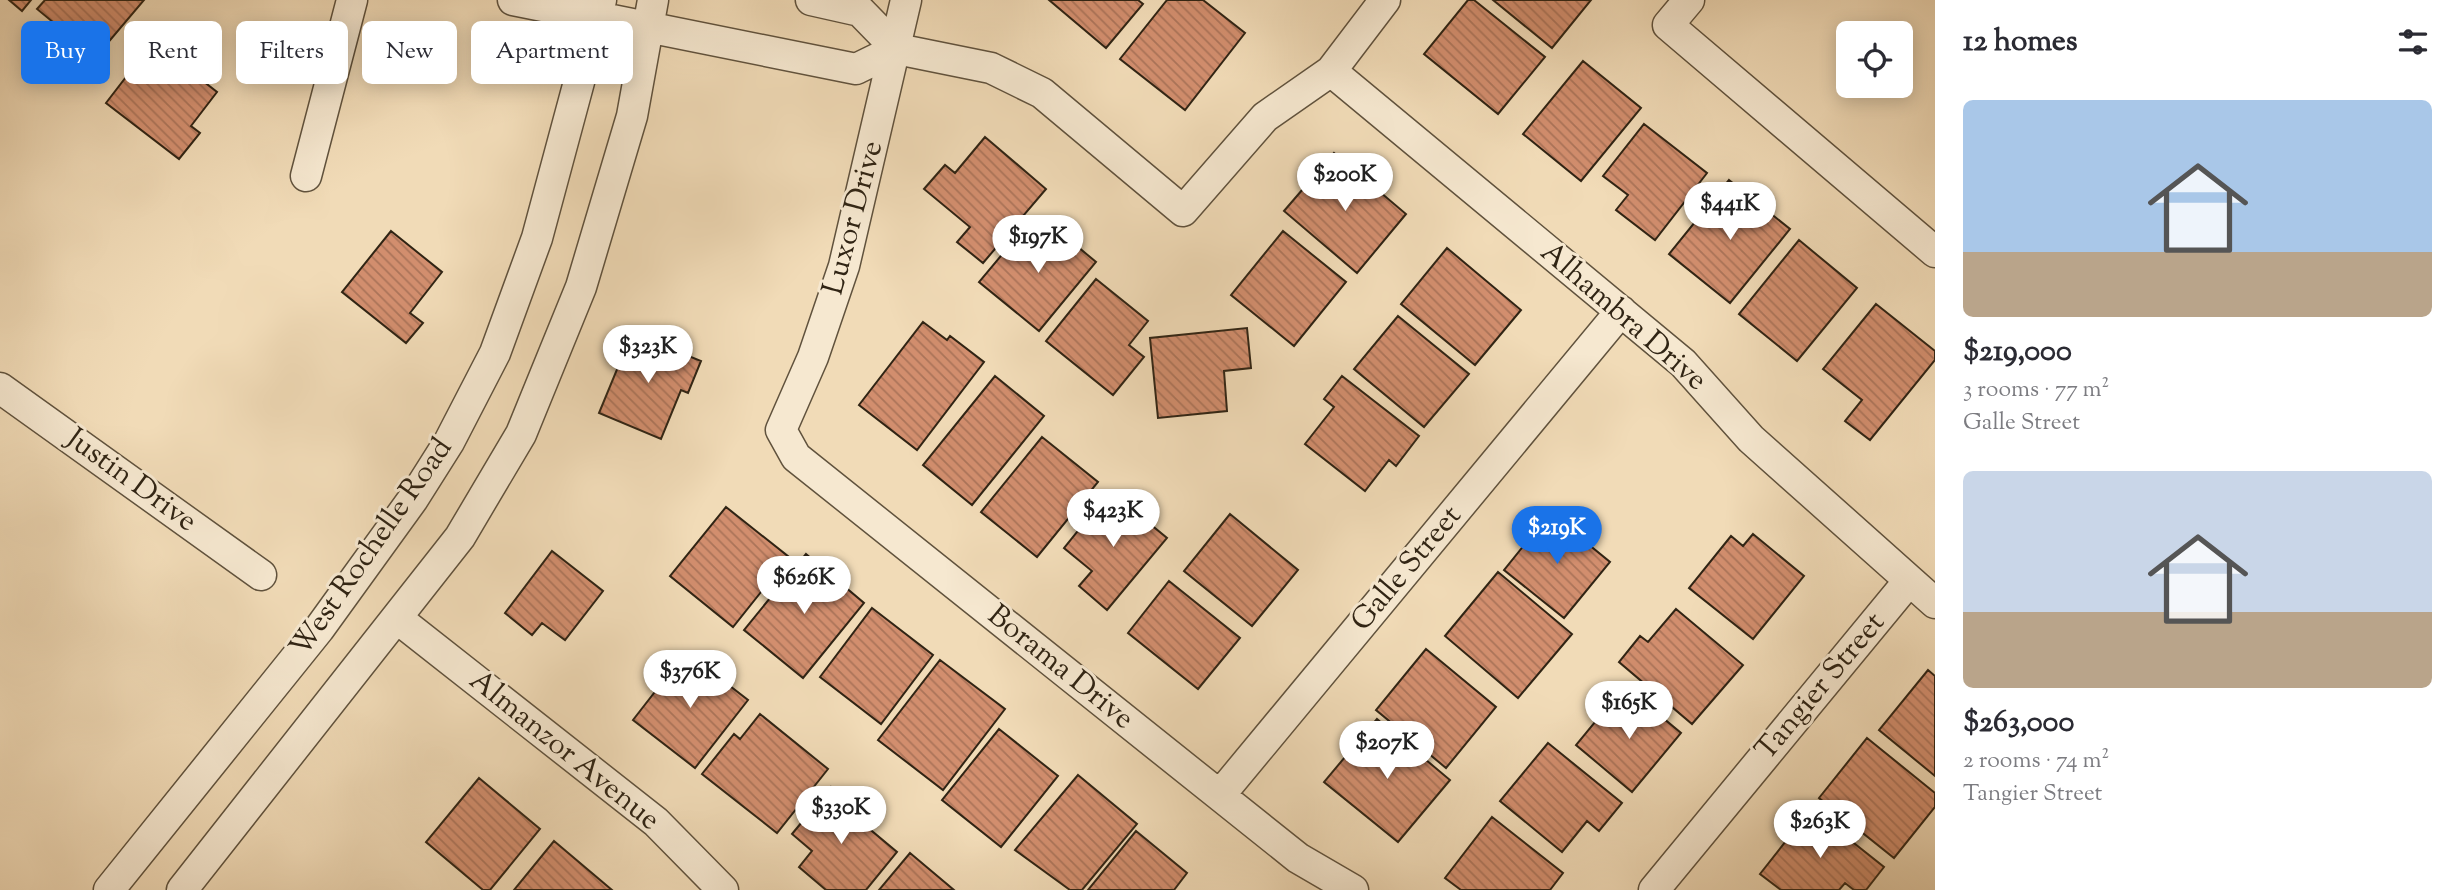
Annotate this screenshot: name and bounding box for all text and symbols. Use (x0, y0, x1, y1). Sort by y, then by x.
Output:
chip: Buy (21, 21, 110, 84)
chip: Rent (124, 21, 222, 84)
chip: Filters (236, 21, 348, 84)
chip: New (362, 21, 457, 84)
chip: Apartment (471, 21, 633, 84)
map controls (1836, 21, 1913, 98)
button: locate (1836, 21, 1913, 98)
text: 12 homes (1963, 21, 2078, 64)
icon: filters (2394, 23, 2432, 61)
street label: Luxor Drive (813, 136, 895, 300)
icon: home (2135, 145, 2261, 271)
pin: $200K (1296, 154, 1394, 213)
text: $200K (1313, 159, 1377, 192)
pin: $441K (1681, 182, 1779, 242)
text: $441K (1700, 188, 1760, 221)
pin: $197K (989, 216, 1087, 275)
text: $197K (1008, 221, 1068, 254)
street label: Alhambra Drive (1530, 232, 1716, 402)
pin: $323K (599, 326, 697, 385)
text: $323K (619, 331, 677, 364)
text: $219,000 (1963, 331, 2072, 374)
text: 3 rooms · 77 m² (1963, 374, 2109, 407)
text: Galle Street (1963, 407, 2080, 440)
street label: Justin Drive (55, 418, 205, 543)
street label: West Rochelle Road (280, 430, 464, 666)
pin: $423K (1064, 490, 1162, 549)
text: $423K (1083, 495, 1143, 528)
street label: Galle Street (1341, 497, 1473, 641)
pin: $219K (1508, 506, 1606, 566)
text: $219K (1528, 512, 1586, 545)
icon: home (2135, 516, 2261, 642)
pin: $626K (755, 556, 853, 616)
text: $626K (773, 562, 835, 595)
street label: Borama Drive (977, 595, 1143, 741)
street label: Tangier Street (1746, 604, 1896, 770)
pin: $376K (641, 650, 739, 710)
text: $376K (659, 656, 721, 689)
street label: Almanzor Avenue (459, 660, 669, 842)
pin: $165K (1580, 682, 1678, 741)
text: $165K (1601, 687, 1657, 720)
text: $263,000 (1963, 702, 2074, 745)
pin: $207K (1338, 722, 1436, 781)
text: $207K (1355, 727, 1419, 760)
text: 2 rooms · 74 m² (1963, 745, 2109, 778)
text: Tangier Street (1963, 778, 2102, 811)
pin: $330K (792, 786, 890, 846)
text: $330K (811, 792, 871, 825)
pin: $263K (1771, 800, 1869, 860)
text: $263K (1790, 806, 1850, 839)

